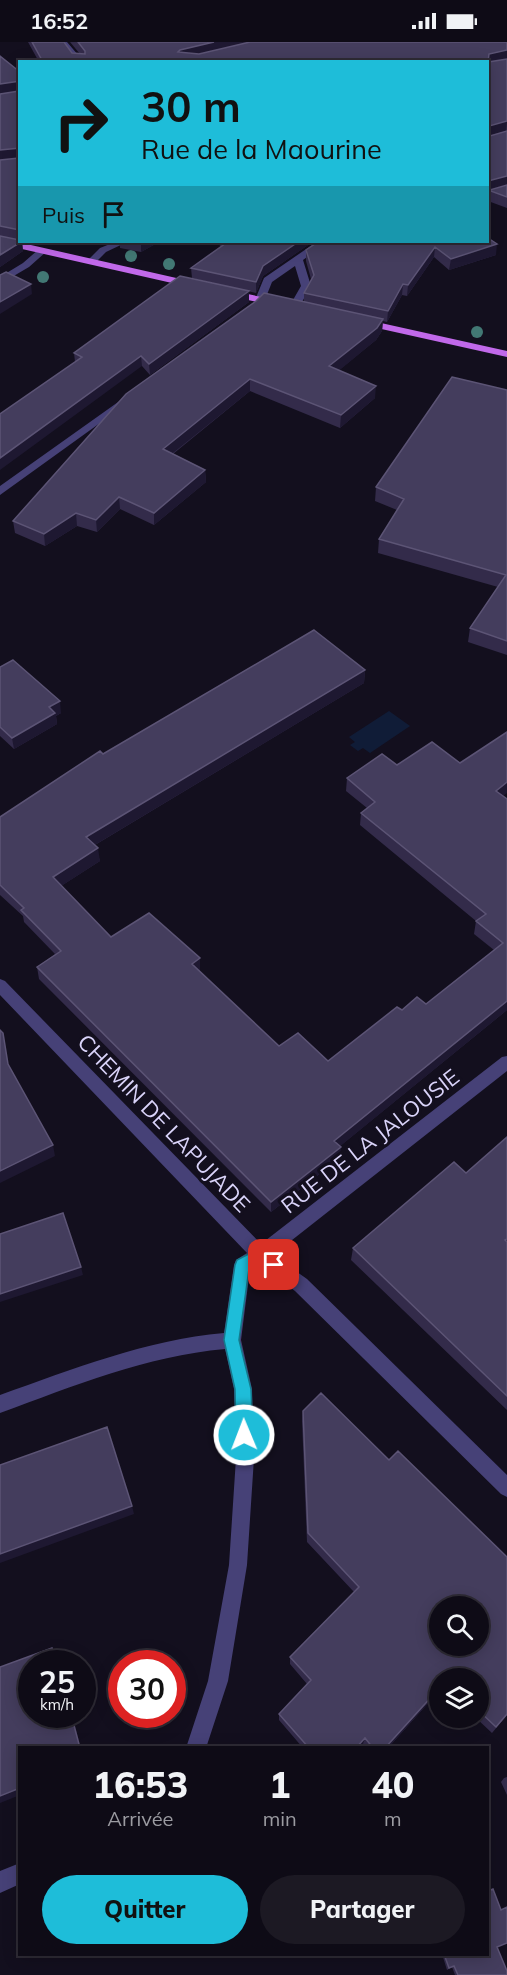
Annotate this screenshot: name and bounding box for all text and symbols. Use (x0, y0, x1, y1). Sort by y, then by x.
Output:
text: 16:52 (30, 7, 88, 35)
text: 30 m (141, 80, 241, 133)
icon: right (42, 84, 120, 162)
text: Rue de la Maourine (141, 132, 382, 166)
icon: arrive (97, 198, 130, 231)
text: Puis (42, 201, 85, 229)
street label: CHEMIN DE LAPUJADE (72, 1028, 256, 1218)
street label: RUE DE LA JALOUSIE (275, 1063, 465, 1219)
pin (248, 1239, 299, 1290)
icon: arrive (257, 1248, 290, 1281)
position arrow (212, 1403, 276, 1467)
map controls (429, 1596, 489, 1728)
button: search (429, 1596, 489, 1656)
speed limit sign: 30 (108, 1650, 186, 1728)
text: 25 (39, 1663, 75, 1701)
button: layers (429, 1668, 489, 1728)
text: km/h (40, 1695, 74, 1714)
text: 16:53 (92, 1762, 188, 1807)
text: 1 (269, 1762, 291, 1807)
text: 40 (371, 1762, 414, 1807)
text: Arrivée (107, 1806, 173, 1831)
text: min (263, 1806, 297, 1831)
text: m (384, 1806, 402, 1831)
button: Quitter (42, 1875, 248, 1944)
button: Partager (260, 1875, 465, 1944)

